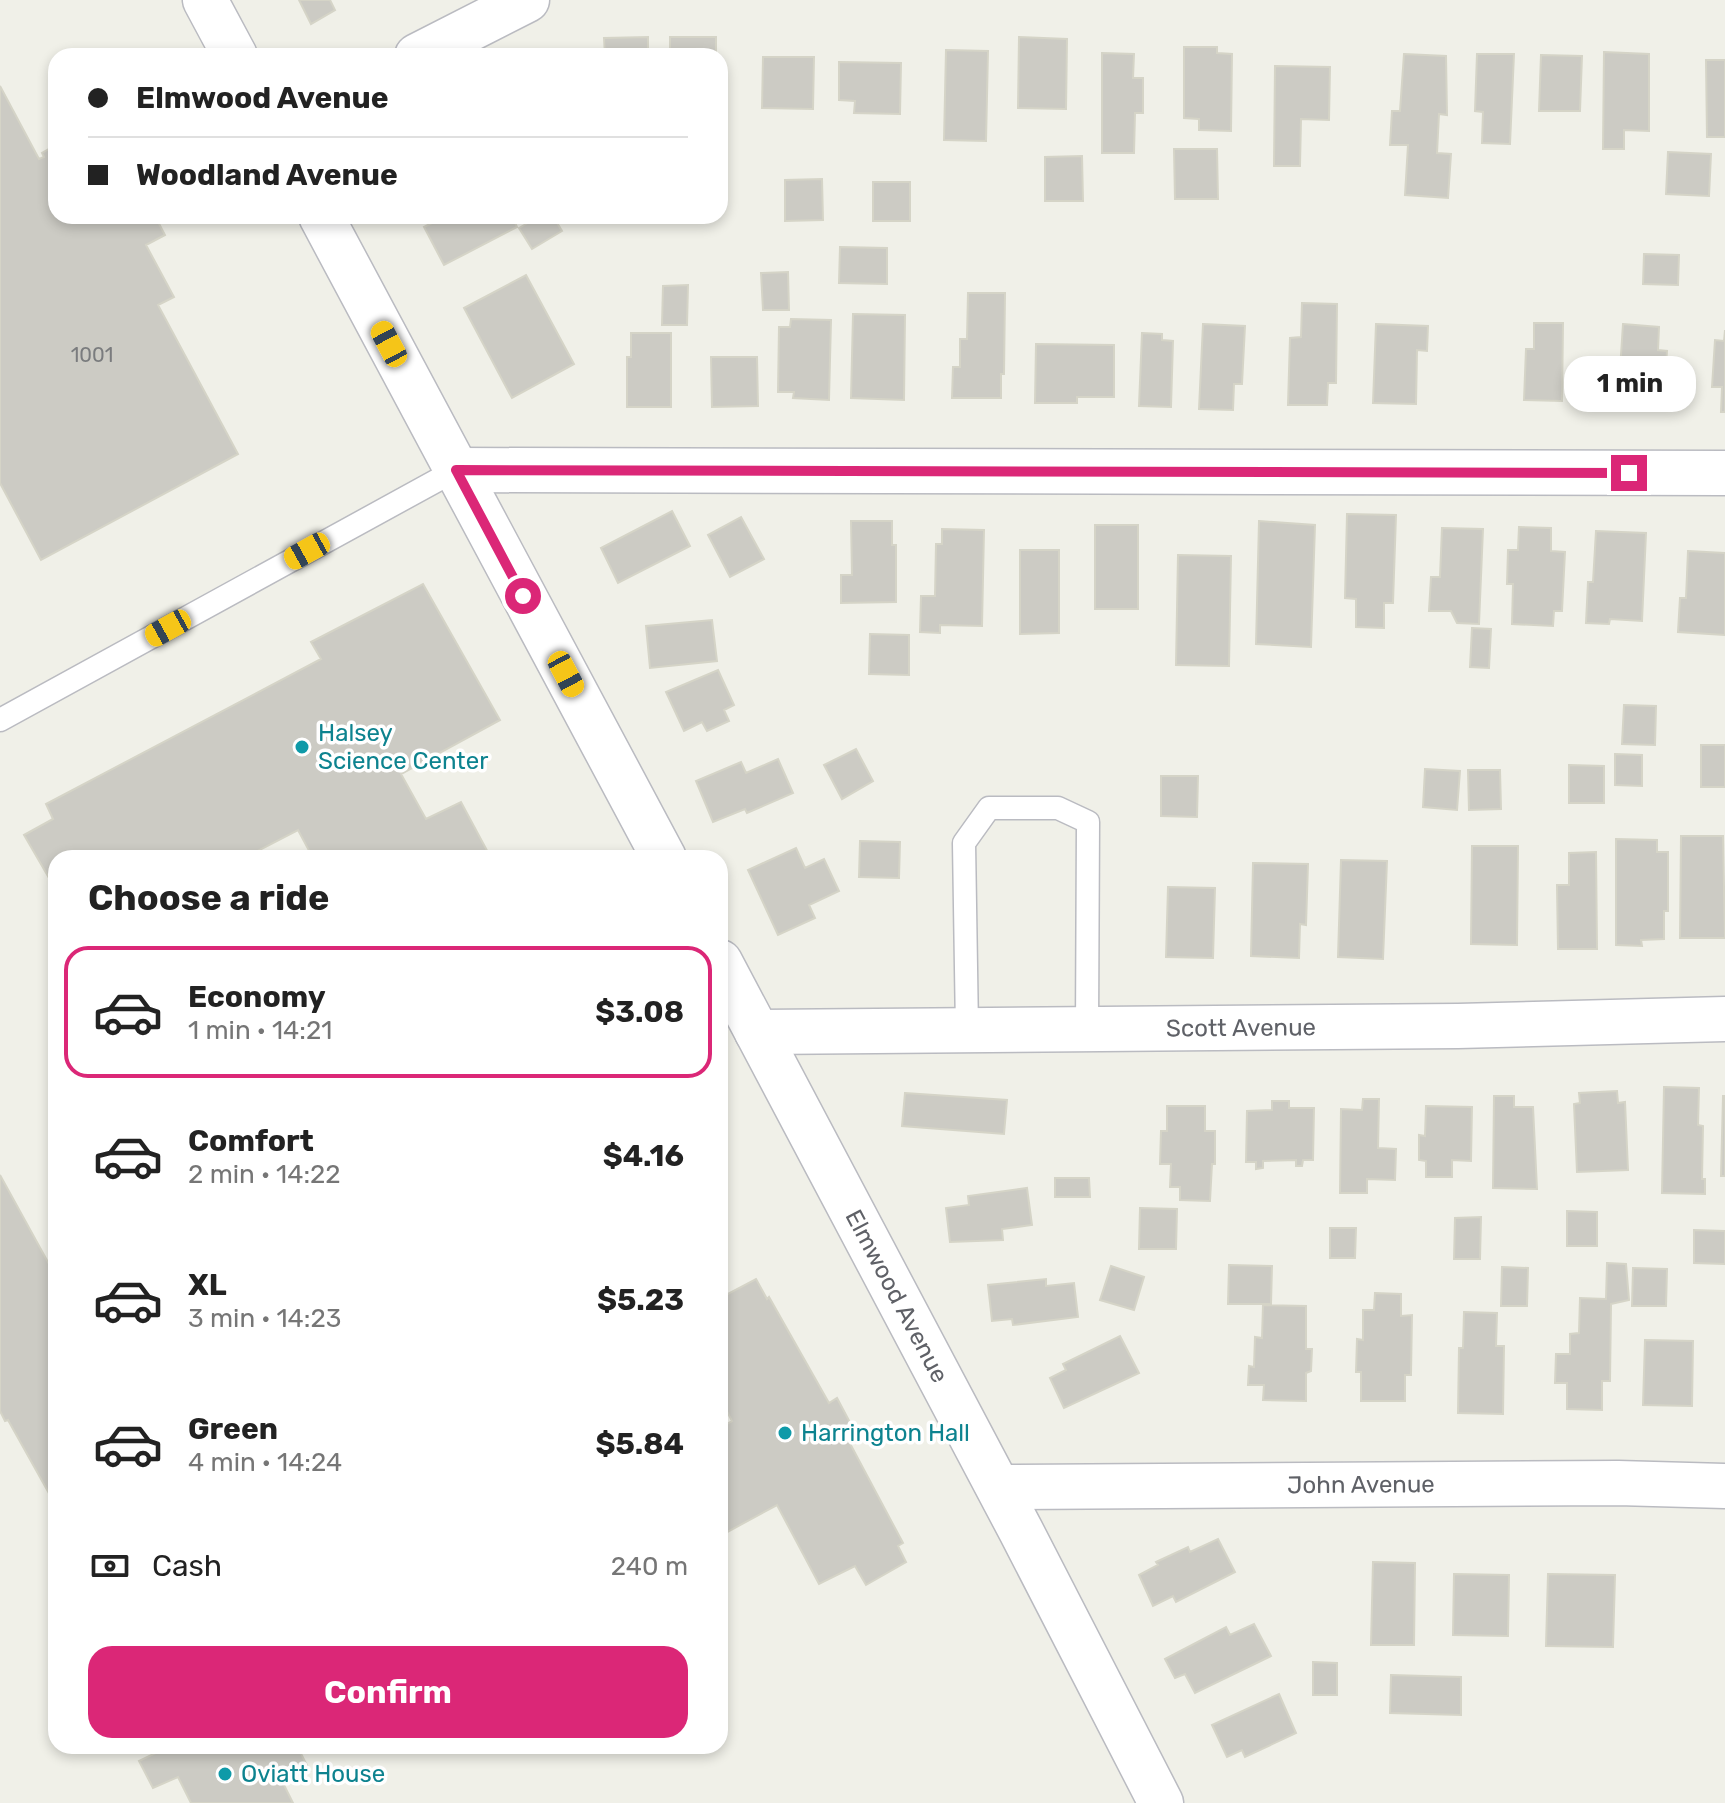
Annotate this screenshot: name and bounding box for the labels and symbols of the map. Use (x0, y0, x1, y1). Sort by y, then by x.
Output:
car (367, 317, 411, 371)
house number: 1001 (71, 343, 113, 367)
callout: 1 min (1563, 357, 1695, 413)
route end (1611, 455, 1647, 491)
car (280, 529, 334, 573)
route start (505, 578, 541, 614)
car (141, 606, 195, 650)
car (544, 647, 588, 701)
place label: Halsey Science Center (318, 719, 488, 775)
marker: Halsey Science Center (293, 738, 311, 756)
street label: Scott Avenue (1166, 1013, 1316, 1042)
street label: Elmwood Avenue (840, 1205, 954, 1387)
place label: Harrington Hall (801, 1419, 970, 1447)
marker: Harrington Hall (776, 1424, 794, 1442)
street label: John Avenue (1287, 1470, 1435, 1499)
place label: Oviatt House (241, 1760, 385, 1788)
marker: Oviatt House (216, 1765, 234, 1783)

